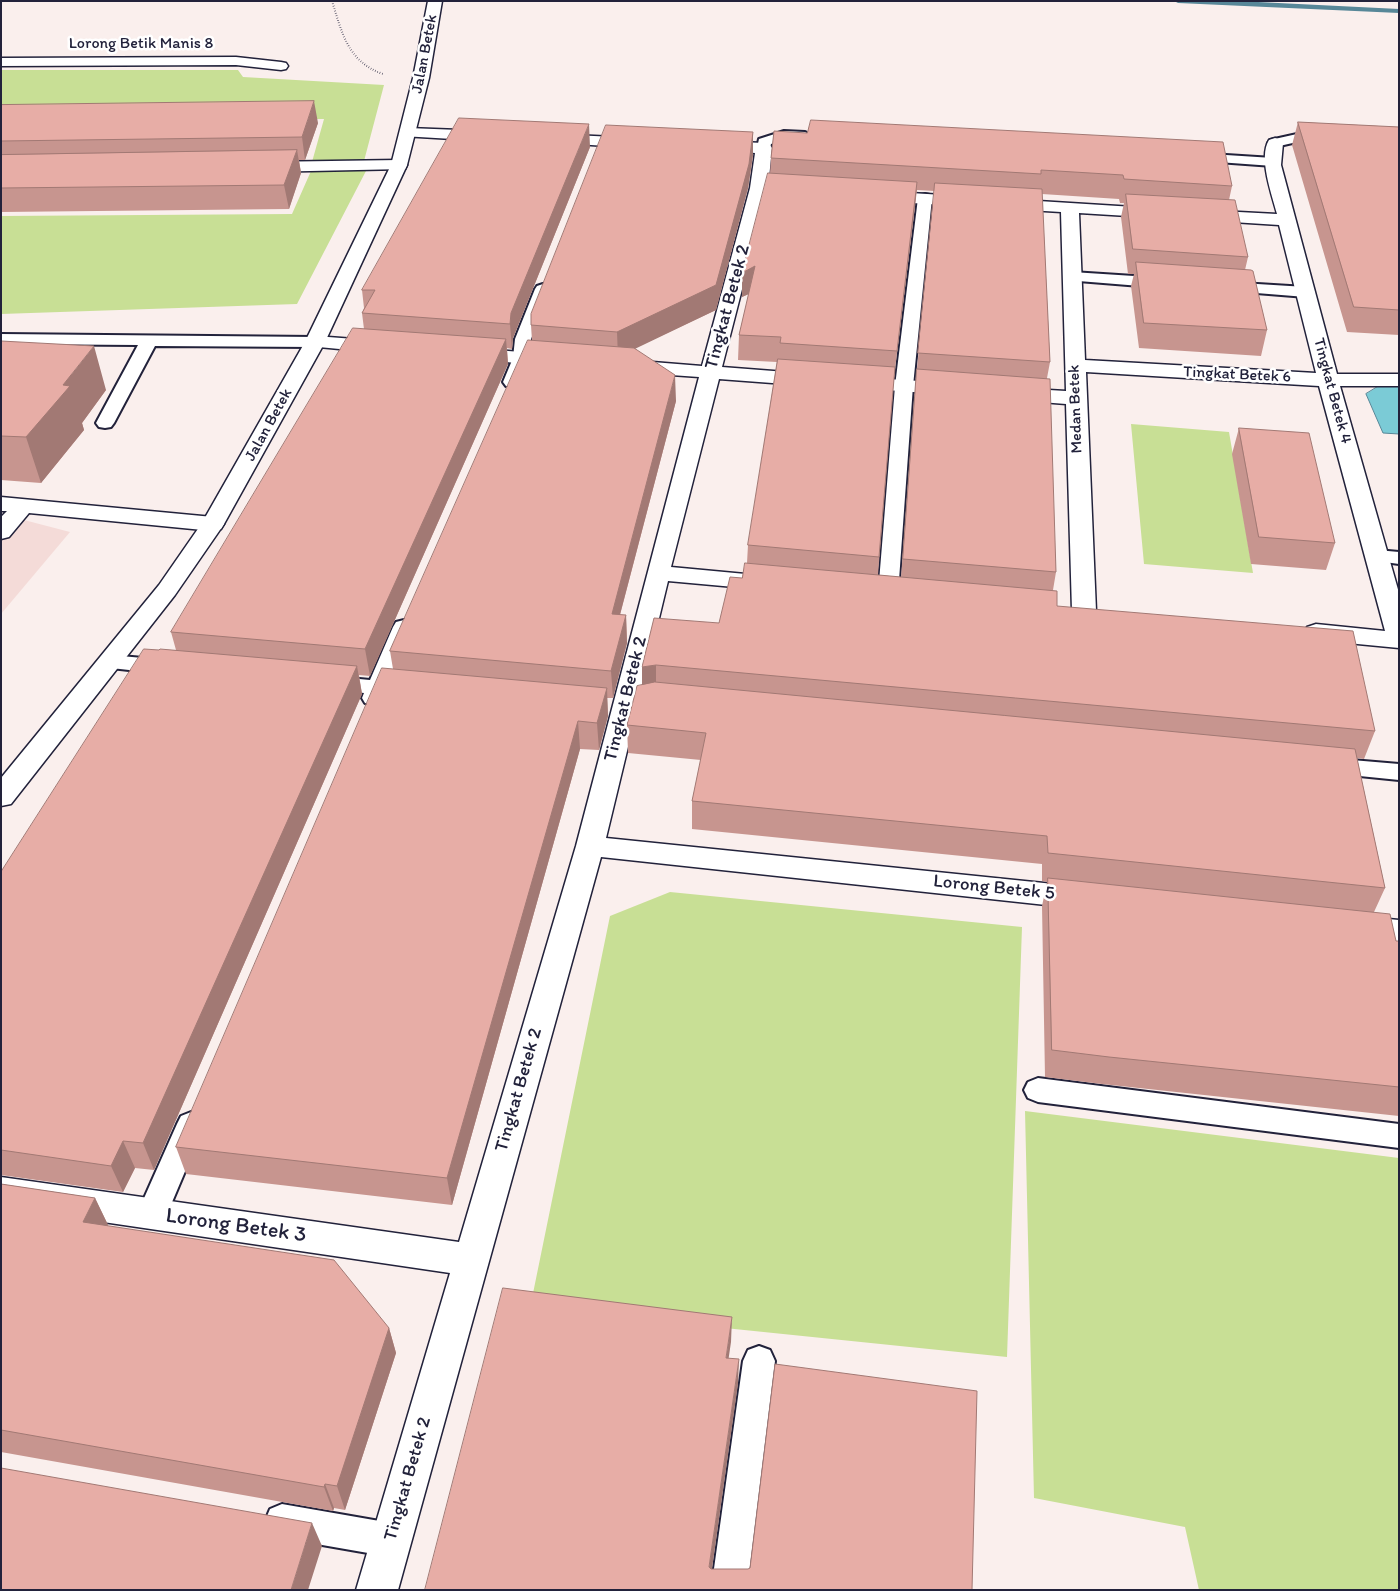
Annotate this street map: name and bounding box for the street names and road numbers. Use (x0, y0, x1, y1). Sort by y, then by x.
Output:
street label: Jalan Betek (408, 13, 442, 95)
street label: Lorong Betik Manis 8 (69, 34, 213, 54)
street label: Tingkat Betek 2 (700, 242, 756, 372)
street label: Tingkat Betek 4 (1309, 336, 1355, 446)
street label: Tingkat Betek 6 (1183, 363, 1291, 387)
street label: Medan Betek (1065, 364, 1087, 454)
street label: Jalan Betek (241, 385, 297, 465)
street label: Tingkat Betek 2 (599, 634, 653, 764)
street label: Lorong Betek 5 (932, 870, 1056, 906)
street label: Tingkat Betek 2 (490, 1025, 548, 1155)
street label: Lorong Betek 3 (164, 1203, 308, 1249)
street label: Tingkat Betek 2 (379, 1414, 437, 1544)

